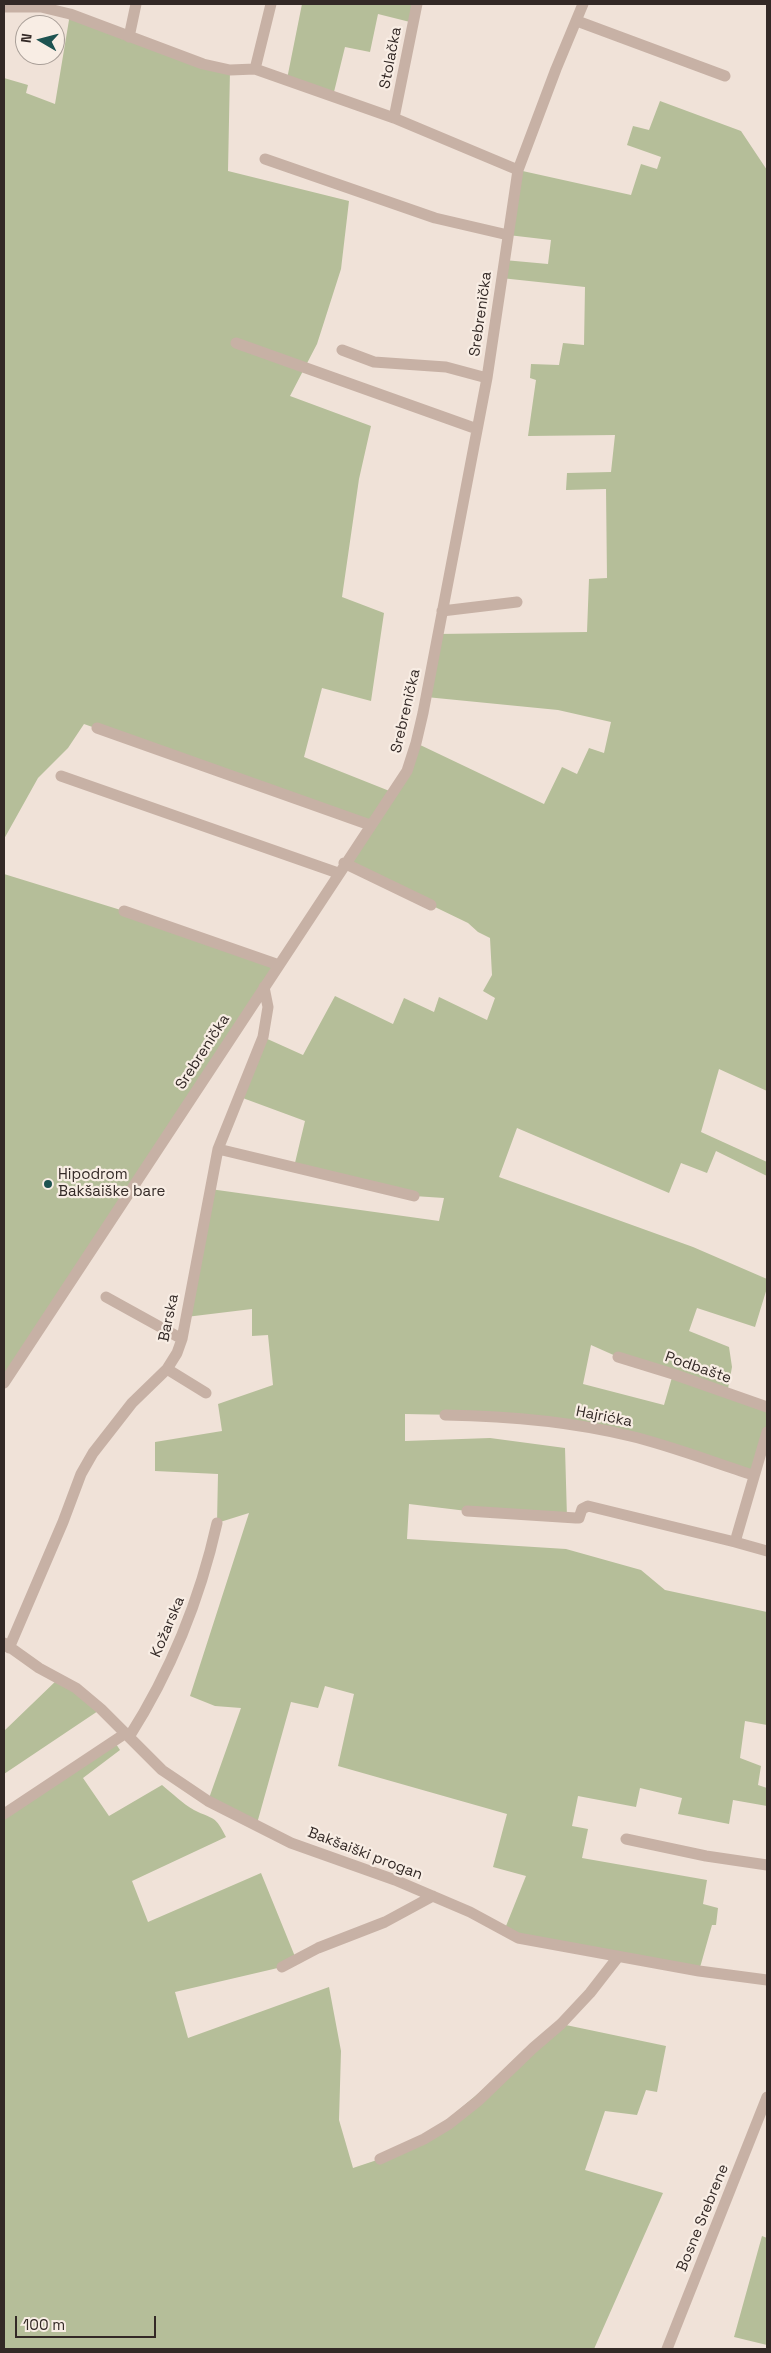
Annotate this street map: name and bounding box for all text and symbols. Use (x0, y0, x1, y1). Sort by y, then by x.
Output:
north arrow (15, 15, 65, 65)
street label: Stolačka (376, 26, 406, 90)
text: N (17, 32, 36, 44)
street label: Srebrenička (466, 270, 496, 358)
street label: Srebrenička (388, 667, 424, 755)
street label: Srebrenička (172, 1011, 234, 1093)
place label: Hipodrom Bakšaiške bare (58, 1166, 165, 1201)
marker: Hipodrom Bakšaiške bare (42, 1178, 54, 1190)
street label: Barska (155, 1292, 183, 1344)
street label: Podbašte (662, 1348, 734, 1388)
street label: Hajrićka (574, 1403, 634, 1431)
street label: Kožarska (147, 1594, 189, 1660)
street label: Bakšaiški progan (305, 1824, 425, 1884)
street label: Bosne Srebrene (673, 2162, 733, 2274)
scale bar (18, 2306, 159, 2338)
text: 100 m (23, 2315, 65, 2334)

